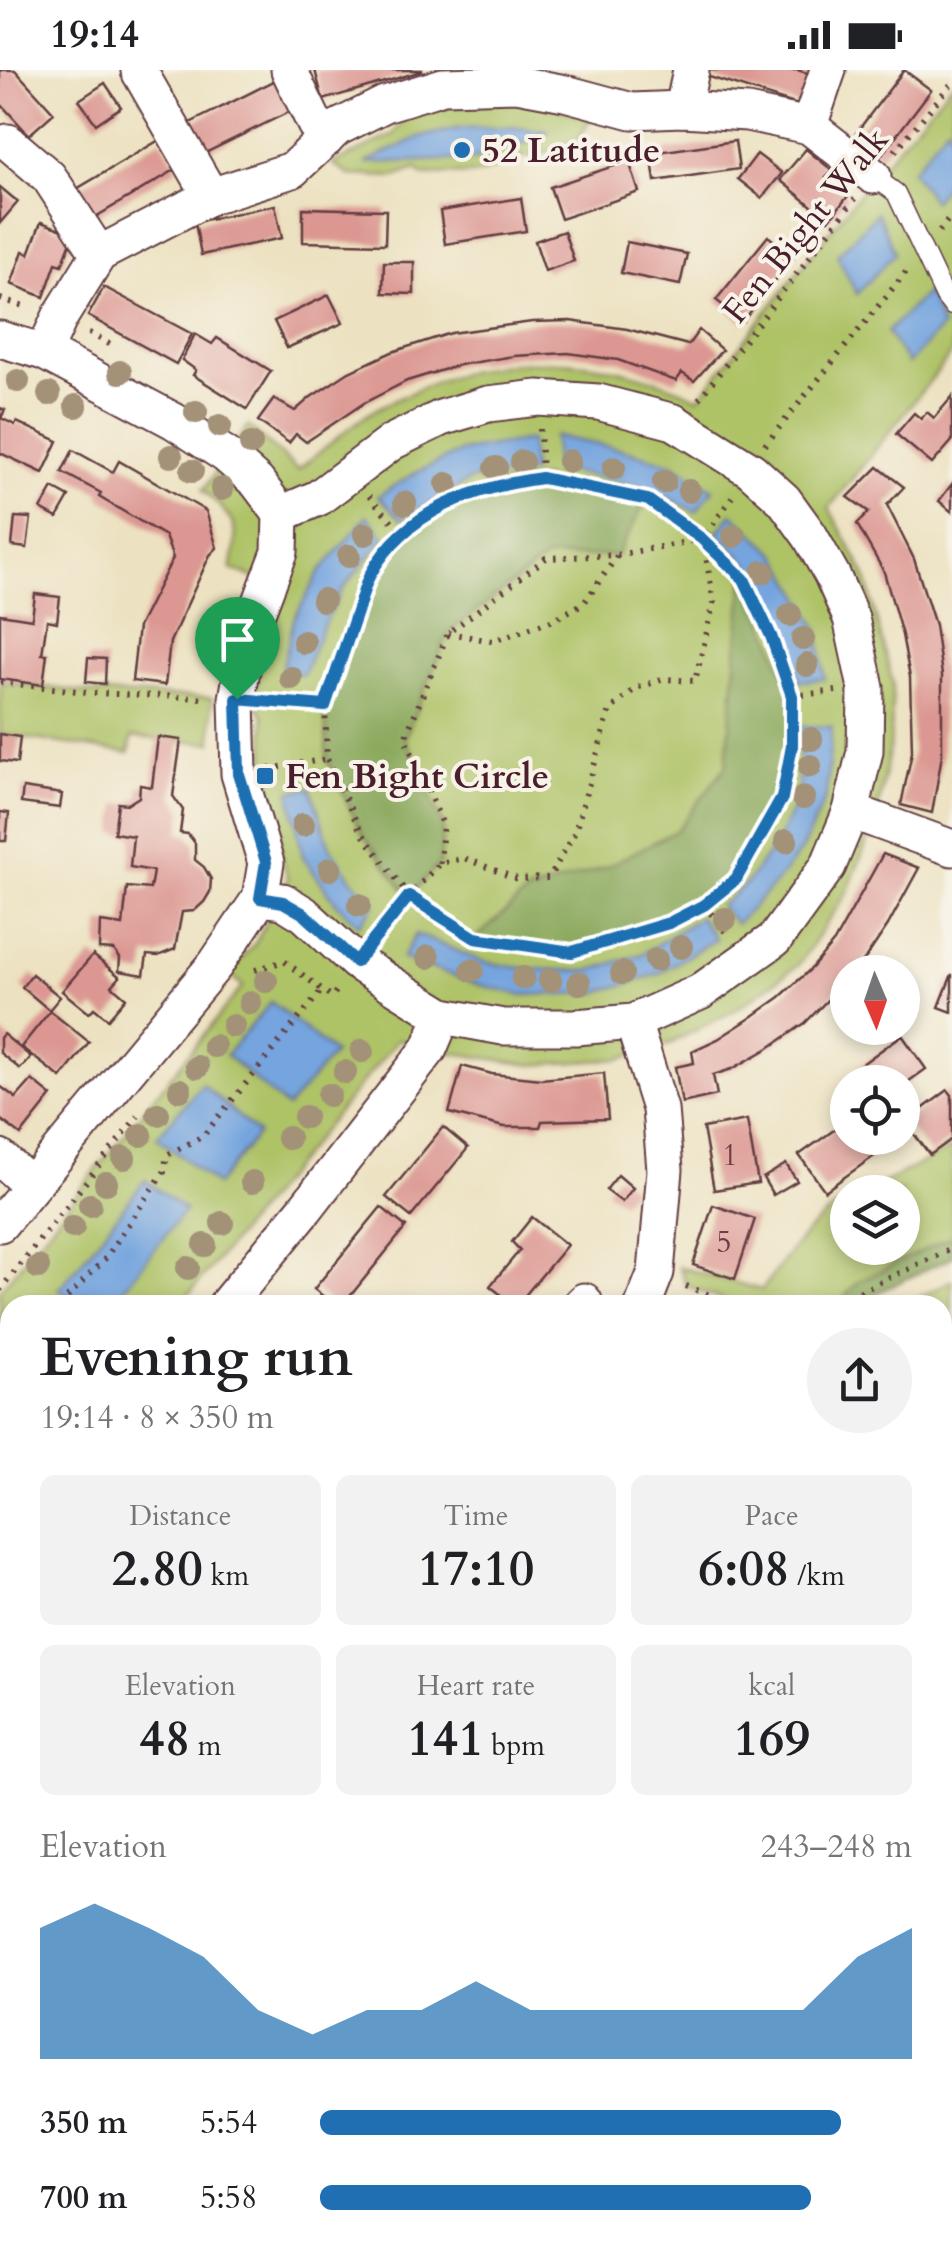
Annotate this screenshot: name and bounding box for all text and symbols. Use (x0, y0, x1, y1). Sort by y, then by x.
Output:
text: 19:14 (50, 9, 139, 61)
street label: Fen Bight Walk (712, 117, 900, 334)
place label: 52 Latitude (482, 127, 660, 175)
marker: 52 Latitude (451, 139, 473, 161)
pin (195, 597, 280, 700)
icon: arrive (210, 612, 265, 667)
place label: Fen Bight Circle (285, 753, 549, 801)
marker: Fen Bight Circle (254, 765, 276, 787)
north arrow (830, 955, 920, 1045)
map controls (830, 955, 920, 1265)
button: locate (830, 1065, 920, 1155)
house number: 1 (722, 1135, 738, 1176)
button: layers (830, 1175, 920, 1265)
house number: 5 (716, 1222, 732, 1263)
text: Evening run (40, 1321, 353, 1395)
button: share (807, 1328, 912, 1433)
text: 19:14 · 8 × 350 m (40, 1396, 274, 1440)
text: Distance (129, 1497, 232, 1535)
text: Time (444, 1497, 508, 1535)
text: Pace (745, 1497, 799, 1535)
text: 2.80 (112, 1535, 203, 1603)
text: 17:10 (418, 1535, 534, 1603)
text: 6:08 (698, 1535, 790, 1603)
text: km (203, 1557, 249, 1595)
text: /km (790, 1557, 845, 1595)
text: Elevation (125, 1667, 236, 1705)
text: Heart rate (417, 1667, 535, 1705)
text: kcal (748, 1667, 795, 1705)
text: 48 (139, 1705, 190, 1773)
text: 141 (407, 1705, 484, 1773)
text: 169 (733, 1705, 810, 1773)
text: m (190, 1727, 222, 1765)
text: bpm (484, 1727, 545, 1765)
text: Elevation (40, 1825, 167, 1869)
text: 243–248 m (760, 1825, 912, 1869)
text: 350 m (40, 2101, 127, 2145)
text: 5:54 (200, 2101, 257, 2145)
text: 700 m (40, 2176, 127, 2220)
text: 5:58 (200, 2176, 257, 2220)

